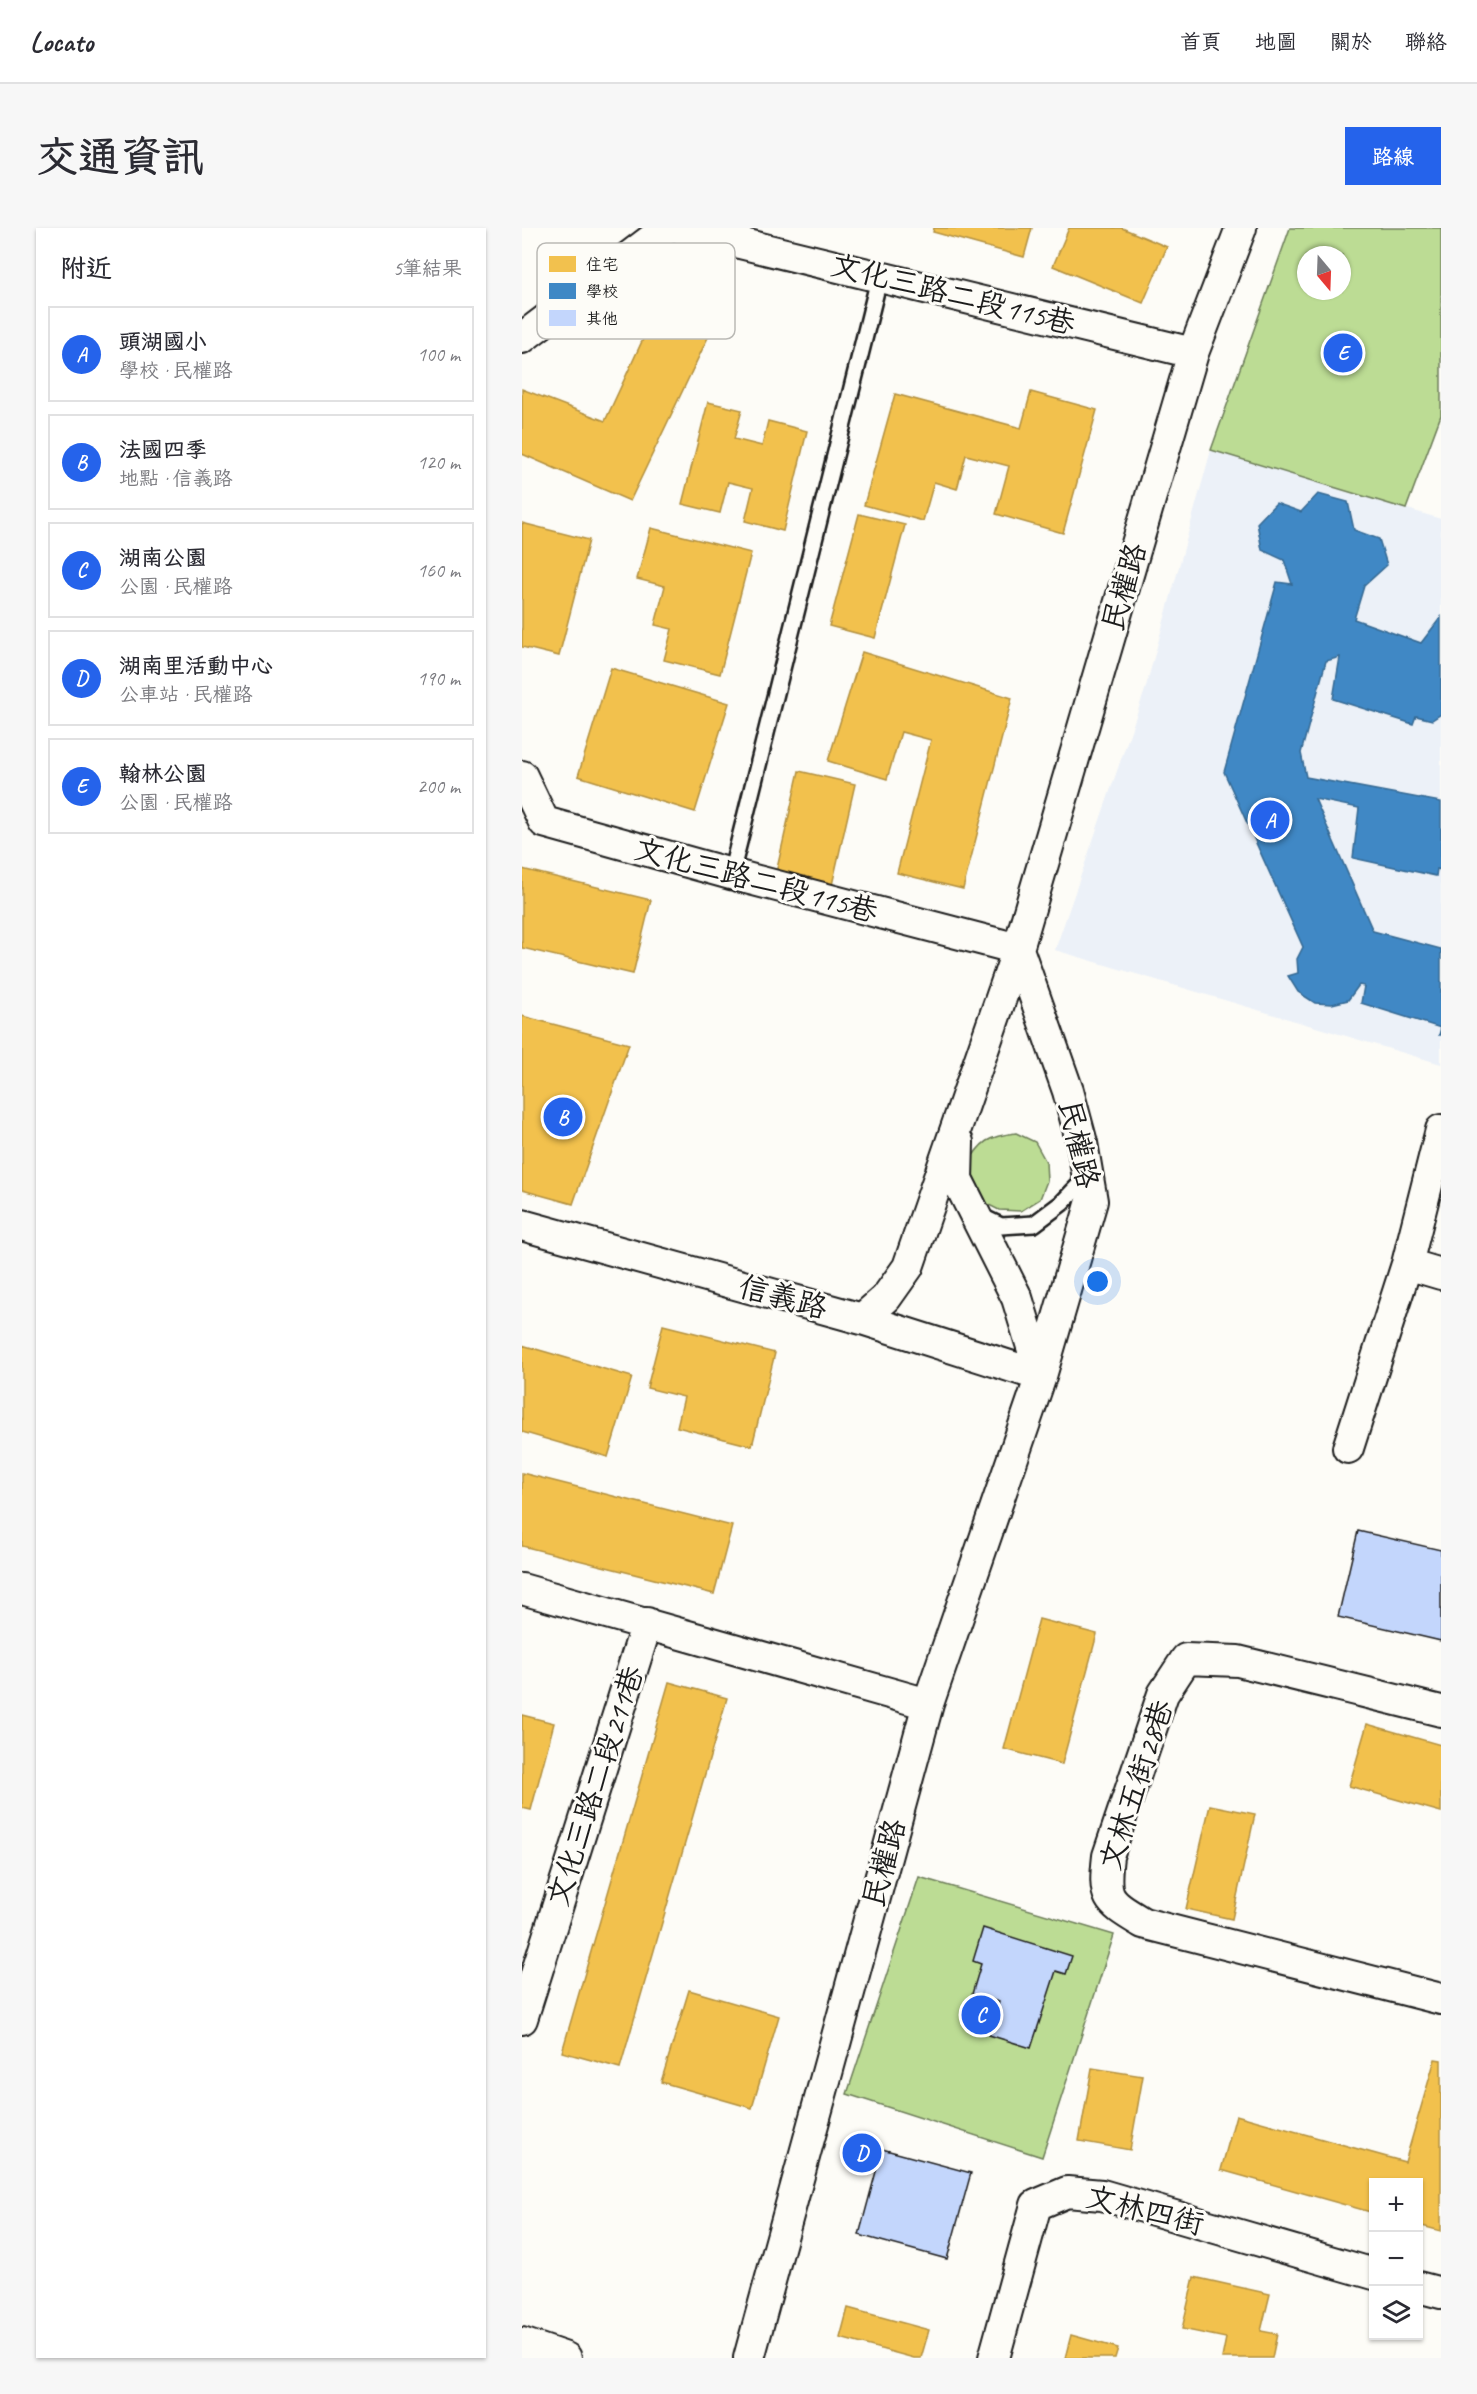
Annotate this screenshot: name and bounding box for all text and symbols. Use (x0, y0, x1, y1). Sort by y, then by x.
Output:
text: Locato (30, 24, 93, 59)
text: 首頁 (1180, 29, 1222, 55)
text: 地圖 (1255, 29, 1297, 55)
text: 關於 (1330, 29, 1372, 55)
text: 聯絡 (1405, 29, 1447, 55)
button: 路線 (1345, 127, 1441, 185)
text: 交通資訊 (36, 131, 204, 184)
legend (537, 243, 735, 339)
street label: 文化三路二段115巷 (827, 245, 1079, 343)
north arrow (1297, 246, 1351, 300)
text: 附近 (60, 252, 112, 285)
text: 住宅 (586, 255, 618, 275)
text: 5筆結果 (393, 256, 462, 281)
text: 學校 (586, 282, 618, 302)
text: 其他 (586, 309, 618, 329)
text: 頭湖國小 (119, 328, 207, 356)
pin: E (1324, 330, 1362, 376)
text: A (76, 342, 87, 367)
text: 100 m (417, 342, 460, 367)
text: 學校 · 民權路 (119, 358, 232, 383)
text: 法國四季 (119, 436, 207, 464)
text: B (76, 450, 87, 475)
text: 120 m (417, 450, 460, 475)
text: 地點 · 信義路 (119, 466, 232, 491)
street label: 民權路 (1093, 539, 1155, 635)
text: 湖南公園 (119, 544, 207, 572)
text: C (77, 558, 86, 583)
text: 160 m (417, 558, 460, 583)
text: 公園 · 民權路 (119, 574, 232, 599)
text: 湖南里活動中心 (119, 652, 273, 680)
text: D (76, 666, 87, 691)
text: 190 m (417, 666, 460, 691)
text: 公車站 · 民權路 (119, 682, 252, 707)
text: 翰林公園 (119, 760, 207, 788)
text: E (76, 774, 87, 799)
text: 200 m (417, 774, 460, 799)
text: 公園 · 民權路 (119, 790, 232, 815)
pin: A (1250, 798, 1290, 842)
street label: 文化三路二段115巷 (630, 829, 882, 931)
pin: B (544, 1094, 582, 1140)
street label: 民權路 (1050, 1096, 1108, 1192)
street label: 信義路 (735, 1267, 831, 1327)
your location (1083, 1267, 1112, 1296)
street label: 文化三路二段211巷 (538, 1661, 652, 1911)
street label: 文林五街28巷 (1091, 1695, 1181, 1875)
street label: 民權路 (854, 1815, 914, 1911)
pin: C (962, 1992, 1000, 2038)
pin: D (842, 2130, 882, 2176)
street label: 文林四街 (1082, 2177, 1208, 2243)
map controls (1369, 2178, 1423, 2340)
button: + (1369, 2178, 1423, 2232)
button: − (1369, 2232, 1423, 2286)
button: layers (1369, 2286, 1423, 2340)

